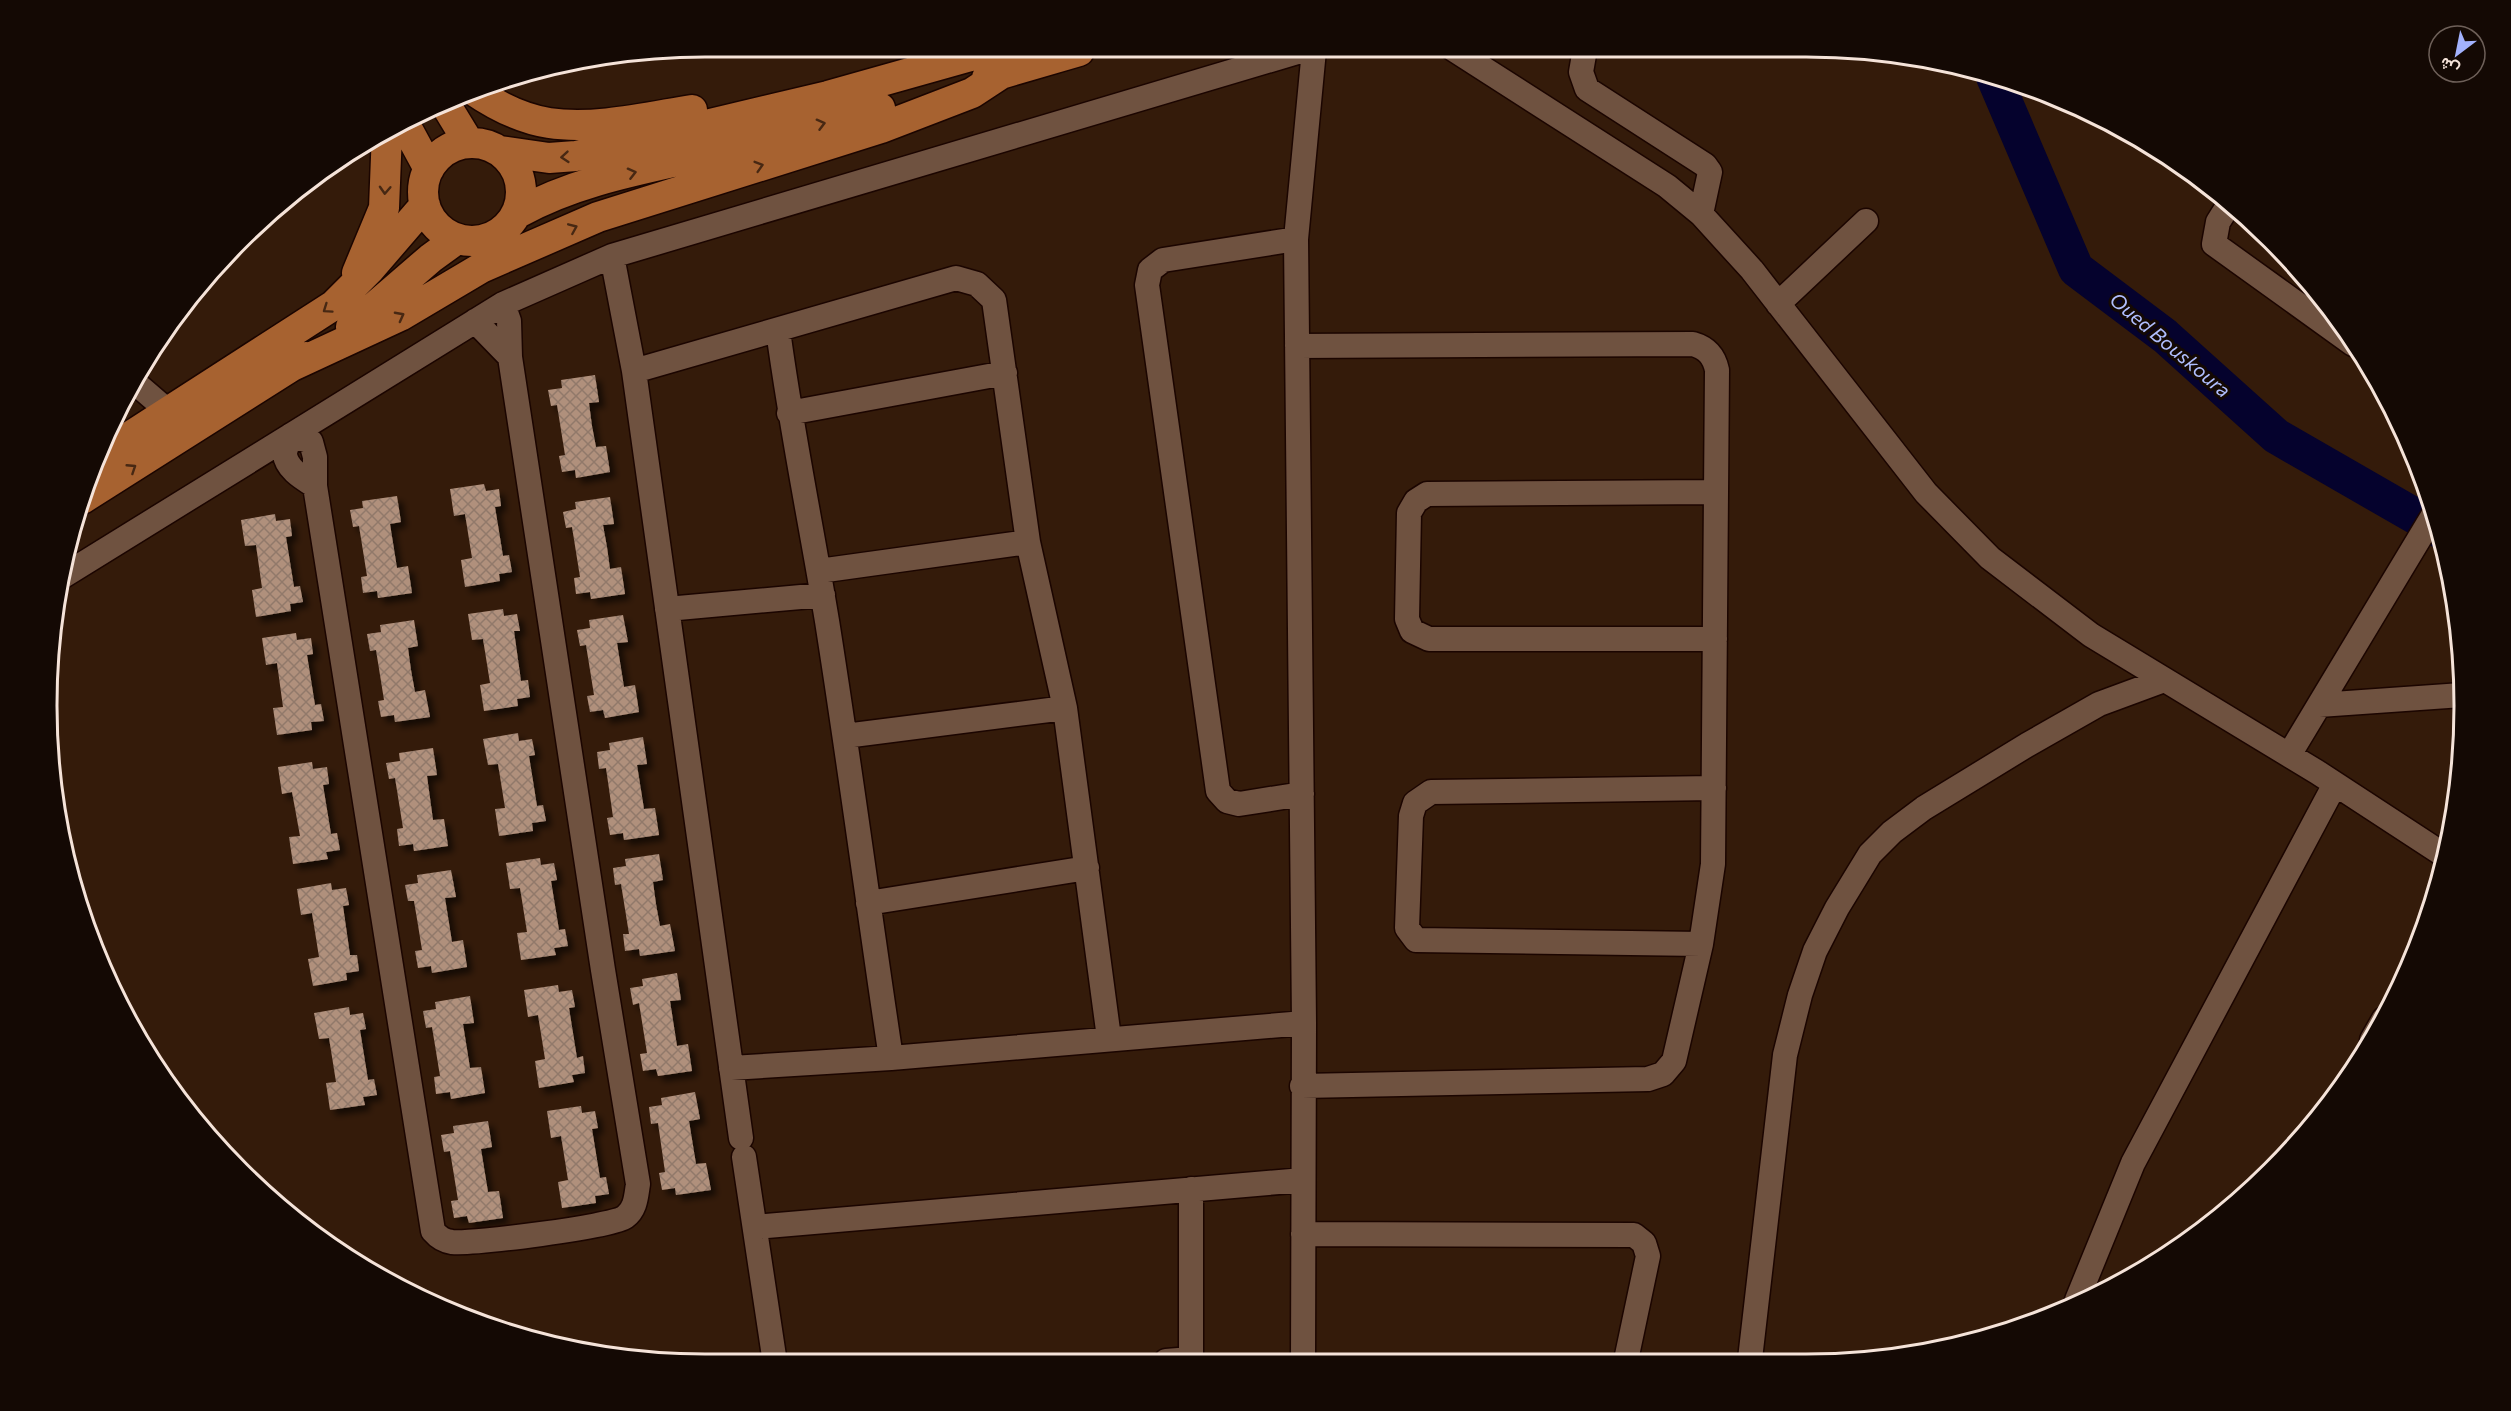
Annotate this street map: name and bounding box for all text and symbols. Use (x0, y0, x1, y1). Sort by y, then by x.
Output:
north arrow (2427, 24, 2487, 84)
text: ش (2436, 53, 2463, 80)
one-way arrow (816, 119, 826, 132)
one-way arrow (560, 150, 569, 163)
one-way arrow (753, 161, 763, 173)
one-way arrow (627, 167, 637, 180)
one-way arrow (378, 185, 391, 194)
one-way arrow (567, 223, 578, 235)
water label: Oued Bouskoura (2105, 287, 2236, 402)
one-way arrow (323, 302, 334, 313)
one-way arrow (394, 311, 405, 323)
one-way arrow (126, 463, 136, 475)

